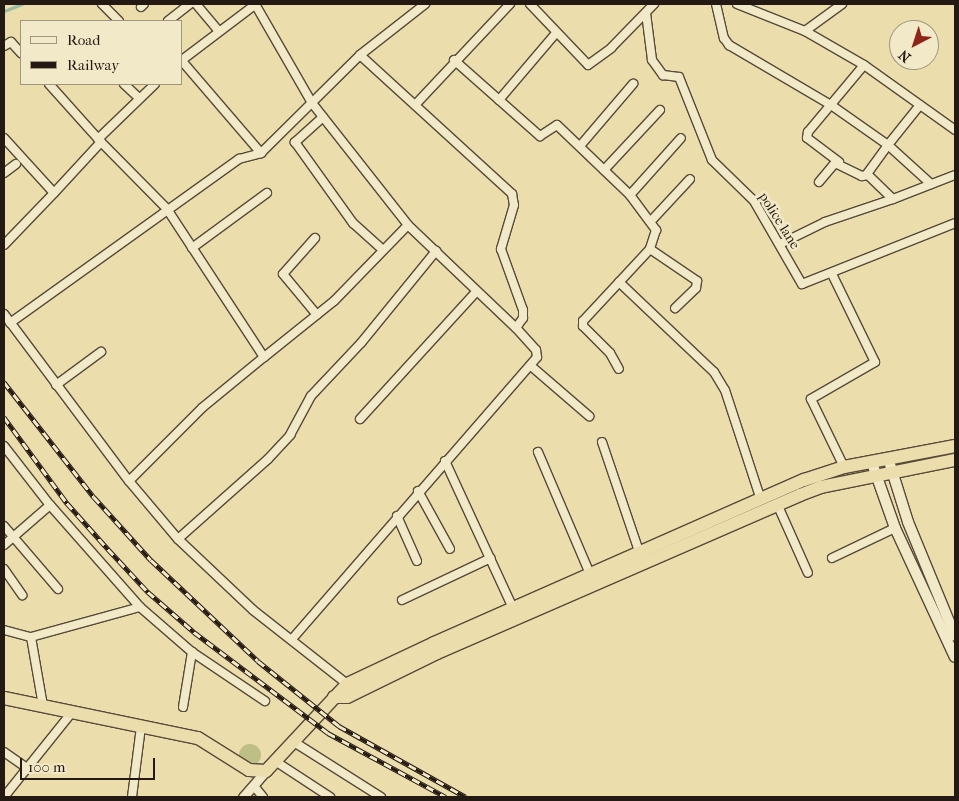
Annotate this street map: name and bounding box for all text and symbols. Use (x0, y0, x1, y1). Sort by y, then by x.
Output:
legend (20, 20, 182, 85)
north arrow (889, 20, 939, 70)
text: Road (67, 31, 100, 49)
text: N (895, 46, 914, 66)
text: Railway (67, 56, 119, 74)
street label: police lane (755, 189, 803, 253)
scale bar (22, 748, 158, 780)
text: 100 m (28, 758, 66, 776)

